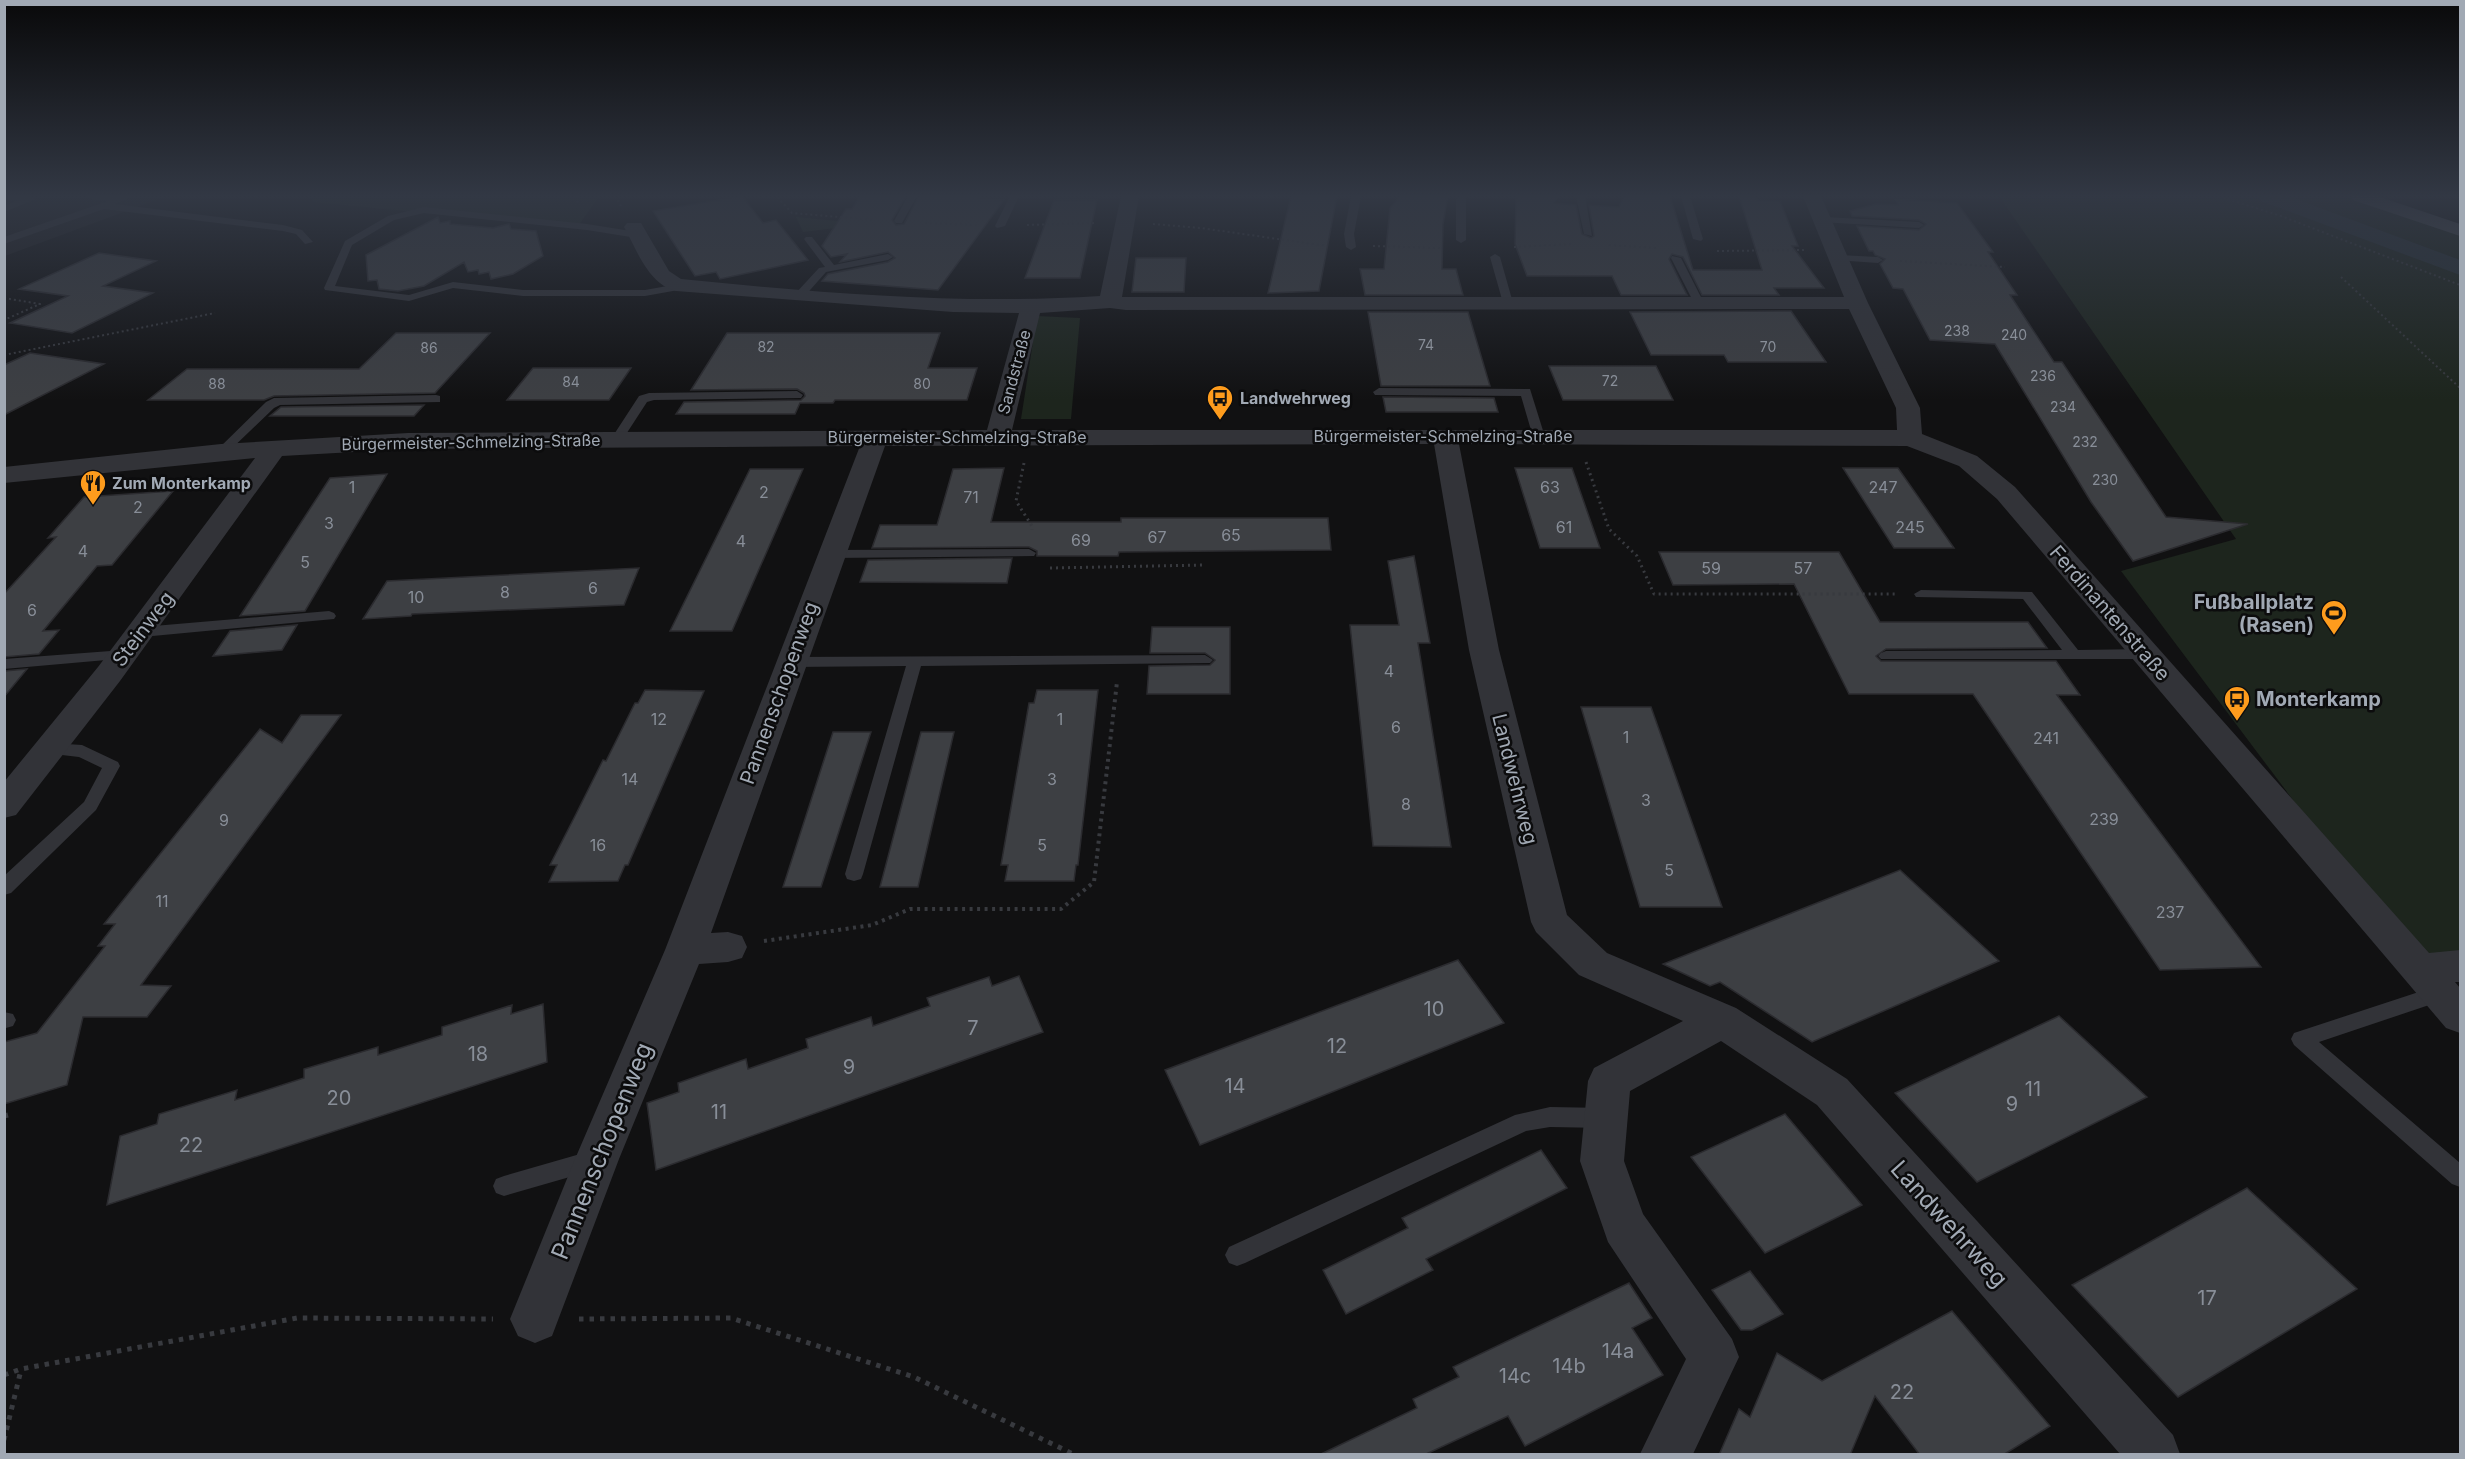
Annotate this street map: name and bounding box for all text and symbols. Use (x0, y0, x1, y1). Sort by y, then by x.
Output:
house number: 238 (1944, 322, 1970, 339)
house number: 240 (2001, 326, 2027, 343)
street label: Sandstraße (993, 328, 1035, 416)
house number: 74 (1418, 336, 1434, 353)
house number: 82 (757, 338, 775, 355)
house number: 70 (1760, 338, 1776, 355)
house number: 86 (420, 339, 438, 356)
house number: 236 (2030, 367, 2056, 384)
house number: 72 (1602, 372, 1618, 389)
house number: 84 (562, 373, 580, 390)
house number: 88 (208, 375, 226, 392)
house number: 80 (913, 375, 931, 392)
bus stop icon: Landwehrweg (1205, 383, 1235, 421)
place label: Landwehrweg (1240, 388, 1351, 408)
house number: 234 (2050, 398, 2076, 415)
street label: Bürgermeister-Schmelzing-Straße (1313, 426, 1573, 446)
street label: Bürgermeister-Schmelzing-Straße (827, 427, 1087, 447)
street label: Bürgermeister-Schmelzing-Straße (341, 430, 601, 454)
house number: 232 (2072, 433, 2098, 450)
restaurant icon: Zum Monterkamp (78, 468, 108, 506)
house number: 230 (2092, 471, 2118, 488)
place label: Zum Monterkamp (112, 473, 251, 493)
house number: 1 (349, 477, 355, 497)
house number: 63 (1540, 477, 1560, 497)
house number: 247 (1869, 477, 1897, 497)
house number: 2 (759, 482, 769, 502)
house number: 71 (963, 487, 979, 507)
house number: 2 (133, 497, 143, 517)
house number: 3 (324, 513, 334, 533)
house number: 61 (1556, 517, 1572, 537)
house number: 245 (1895, 517, 1925, 537)
house number: 65 (1221, 525, 1241, 545)
house number: 67 (1148, 527, 1166, 547)
house number: 69 (1071, 530, 1091, 550)
house number: 4 (736, 531, 746, 551)
street label: Ferdinantenstraße (2045, 540, 2175, 686)
house number: 4 (78, 541, 88, 561)
house number: 5 (300, 552, 310, 572)
house number: 59 (1701, 558, 1721, 578)
house number: 57 (1794, 558, 1812, 578)
house number: 6 (588, 578, 598, 598)
house number: 8 (500, 582, 510, 602)
street label: Steinweg (107, 587, 179, 671)
house number: 10 (408, 587, 424, 607)
place label: Fußballplatz (Rasen) (2194, 590, 2314, 637)
street label: Pannenschopenweg (735, 598, 823, 788)
sports icon: Fußballplatz (Rasen) (2319, 598, 2349, 636)
house number: 6 (27, 600, 37, 620)
house number: 4 (1384, 661, 1394, 681)
bus stop icon: Monterkamp (2222, 684, 2252, 722)
place label: Monterkamp (2256, 687, 2381, 711)
house number: 12 (651, 709, 667, 729)
house number: 1 (1057, 709, 1063, 729)
street label: Landwehrweg (1487, 711, 1543, 847)
house number: 6 (1391, 717, 1401, 737)
house number: 1 (1623, 727, 1629, 747)
house number: 241 (2033, 728, 2059, 748)
house number: 14 (622, 769, 638, 789)
house number: 3 (1047, 769, 1057, 789)
house number: 3 (1641, 790, 1651, 810)
house number: 8 (1401, 794, 1411, 814)
house number: 239 (2089, 809, 2119, 829)
house number: 9 (219, 810, 229, 830)
house number: 16 (590, 835, 606, 855)
house number: 5 (1037, 835, 1047, 855)
house number: 5 (1664, 860, 1674, 880)
house number: 11 (155, 891, 169, 911)
house number: 237 (2156, 902, 2184, 922)
house number: 10 (1424, 997, 1444, 1021)
house number: 7 (967, 1016, 979, 1040)
house number: 12 (1327, 1034, 1347, 1058)
street label: Pannenschopenweg (545, 1038, 658, 1263)
house number: 18 (468, 1042, 488, 1066)
house number: 9 (843, 1055, 855, 1079)
house number: 14 (1224, 1074, 1246, 1098)
house number: 11 (2025, 1077, 2041, 1101)
house number: 20 (327, 1086, 351, 1110)
house number: 9 (2006, 1092, 2018, 1116)
house number: 11 (711, 1100, 727, 1124)
house number: 22 (179, 1133, 203, 1157)
street label: Landwehrweg (1885, 1154, 2014, 1293)
house number: 17 (2197, 1286, 2217, 1310)
house number: 14a (1602, 1339, 1634, 1363)
house number: 14b (1552, 1354, 1586, 1378)
house number: 14c (1499, 1364, 1531, 1388)
house number: 22 (1890, 1380, 1914, 1404)

